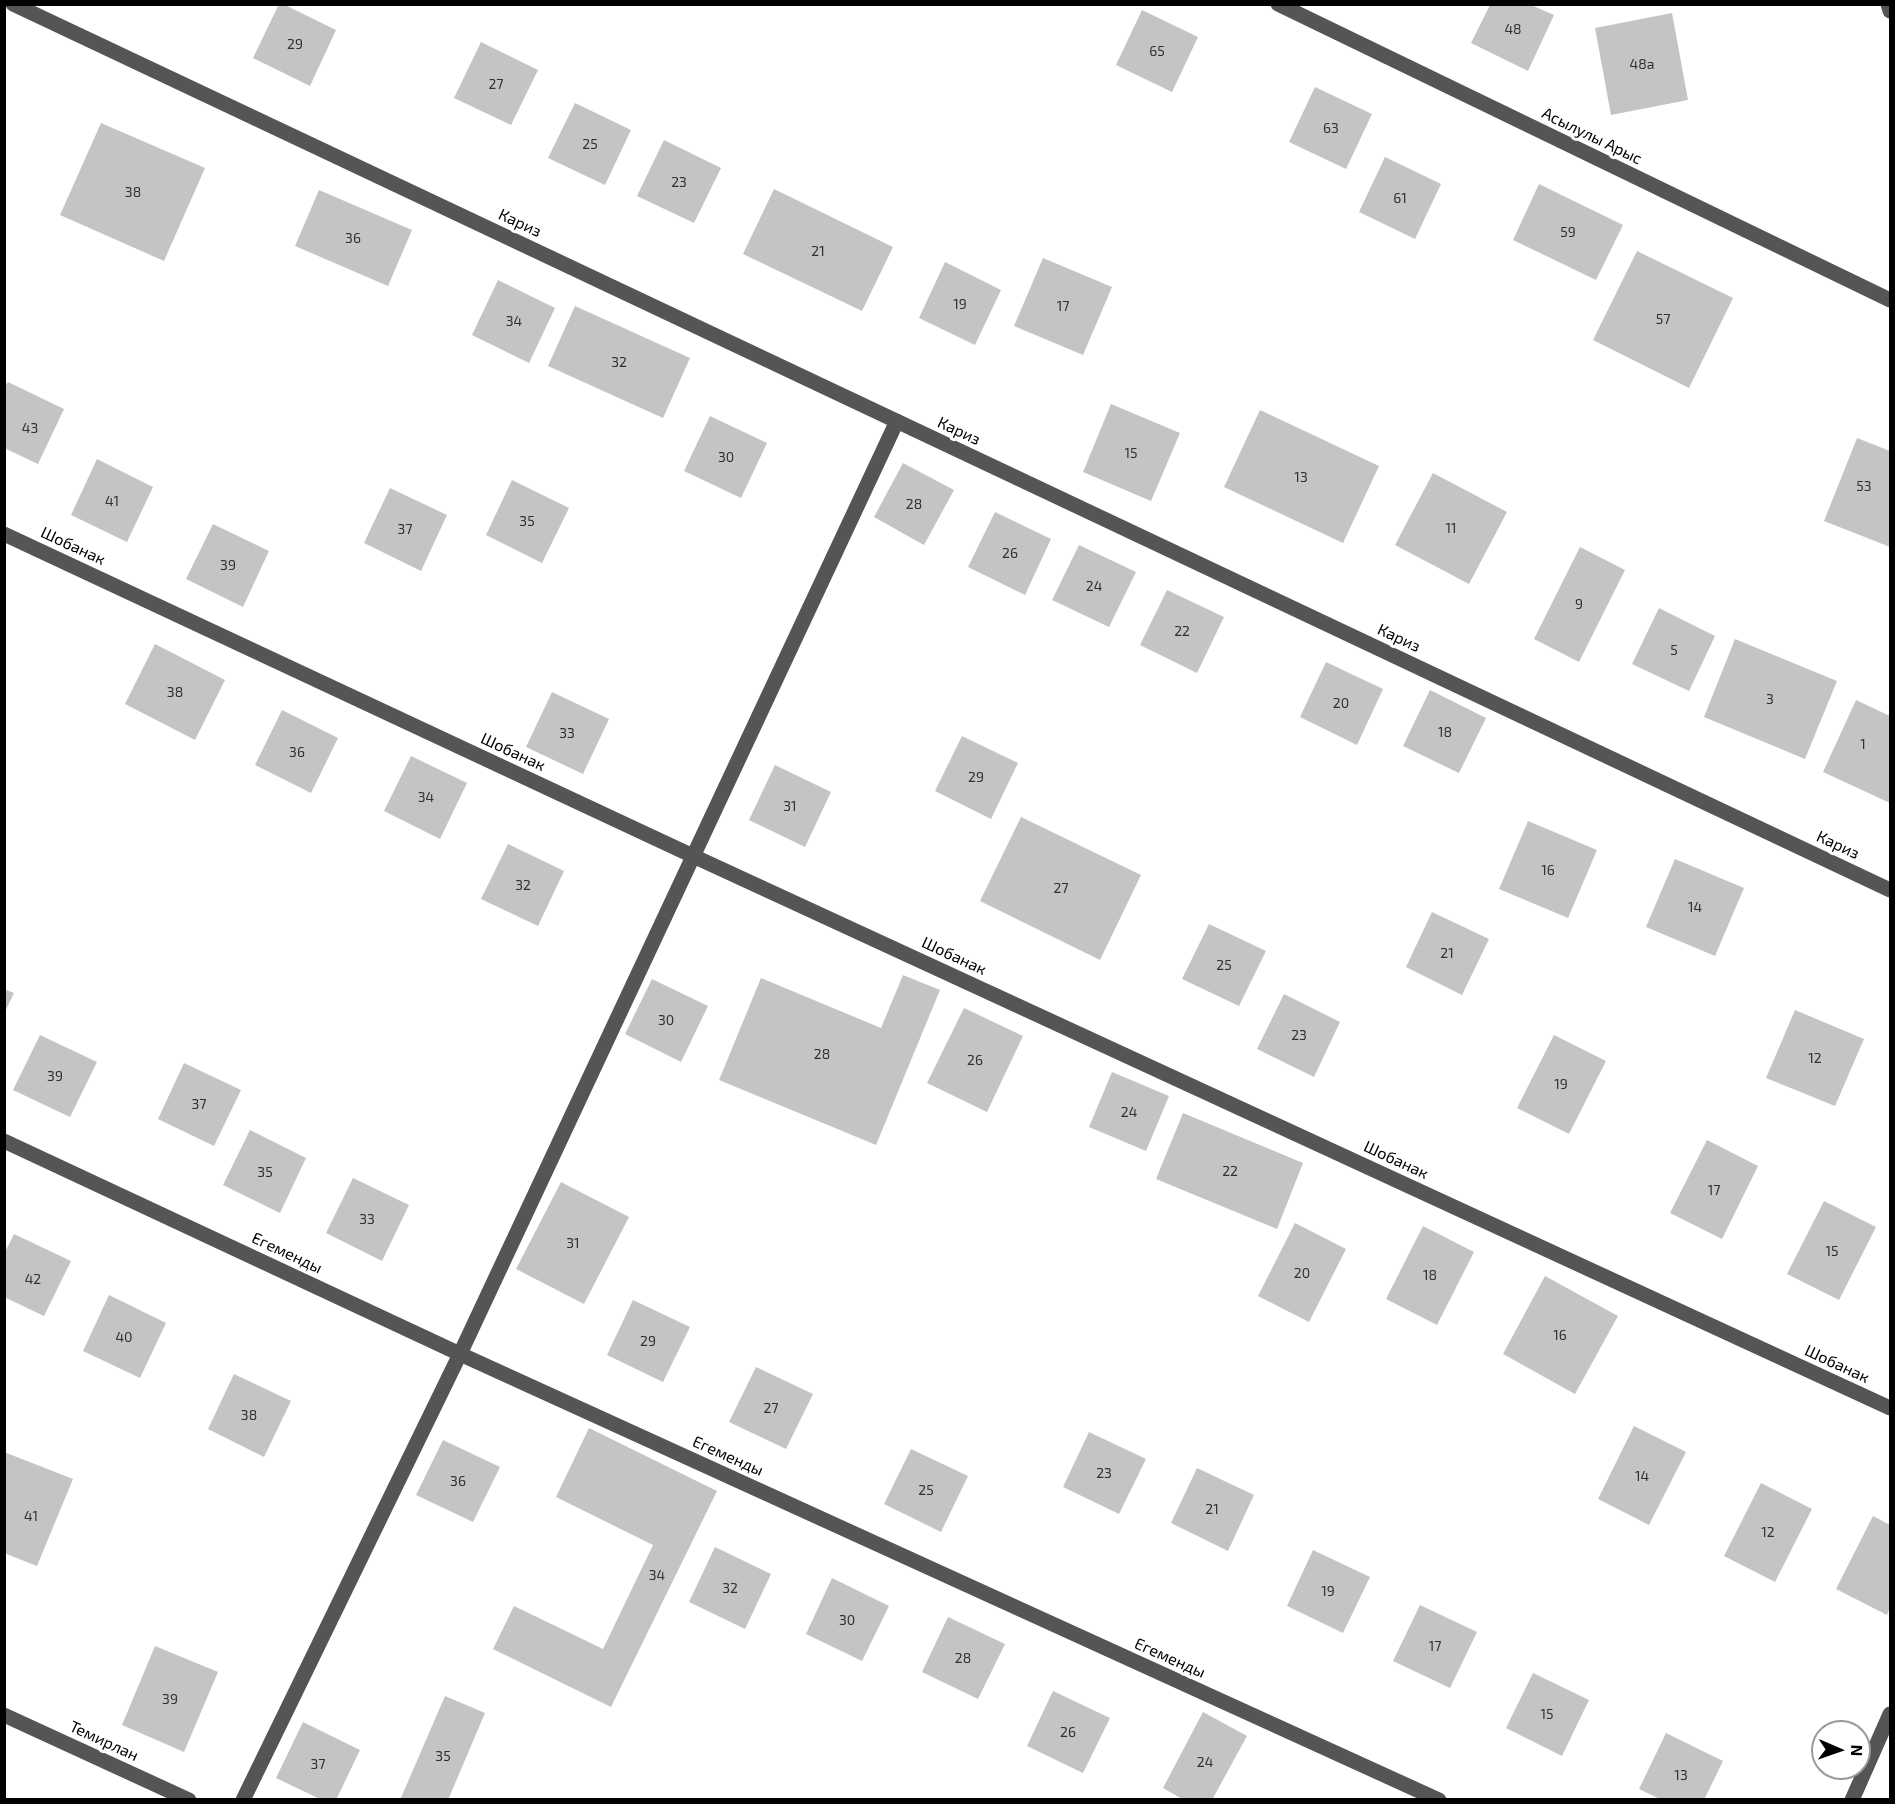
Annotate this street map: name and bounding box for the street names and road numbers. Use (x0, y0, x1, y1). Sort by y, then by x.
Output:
street label: Асылулы Арыс (1539, 103, 1645, 169)
street label: Кариз (496, 205, 544, 241)
street label: Кариз (935, 413, 983, 449)
street label: Шобанак (38, 523, 108, 569)
street label: Кариз (1375, 620, 1423, 656)
street label: Шобанак (478, 729, 548, 775)
street label: Кариз (1814, 827, 1862, 863)
street label: Шобанак (919, 933, 989, 979)
street label: Шобанак (1361, 1137, 1431, 1183)
street label: Егеменды (249, 1228, 325, 1278)
street label: Шобанак (1802, 1341, 1872, 1387)
street label: Егеменды (690, 1432, 766, 1480)
street label: Егеменды (1132, 1634, 1208, 1682)
street label: Темирлан (66, 1717, 142, 1765)

